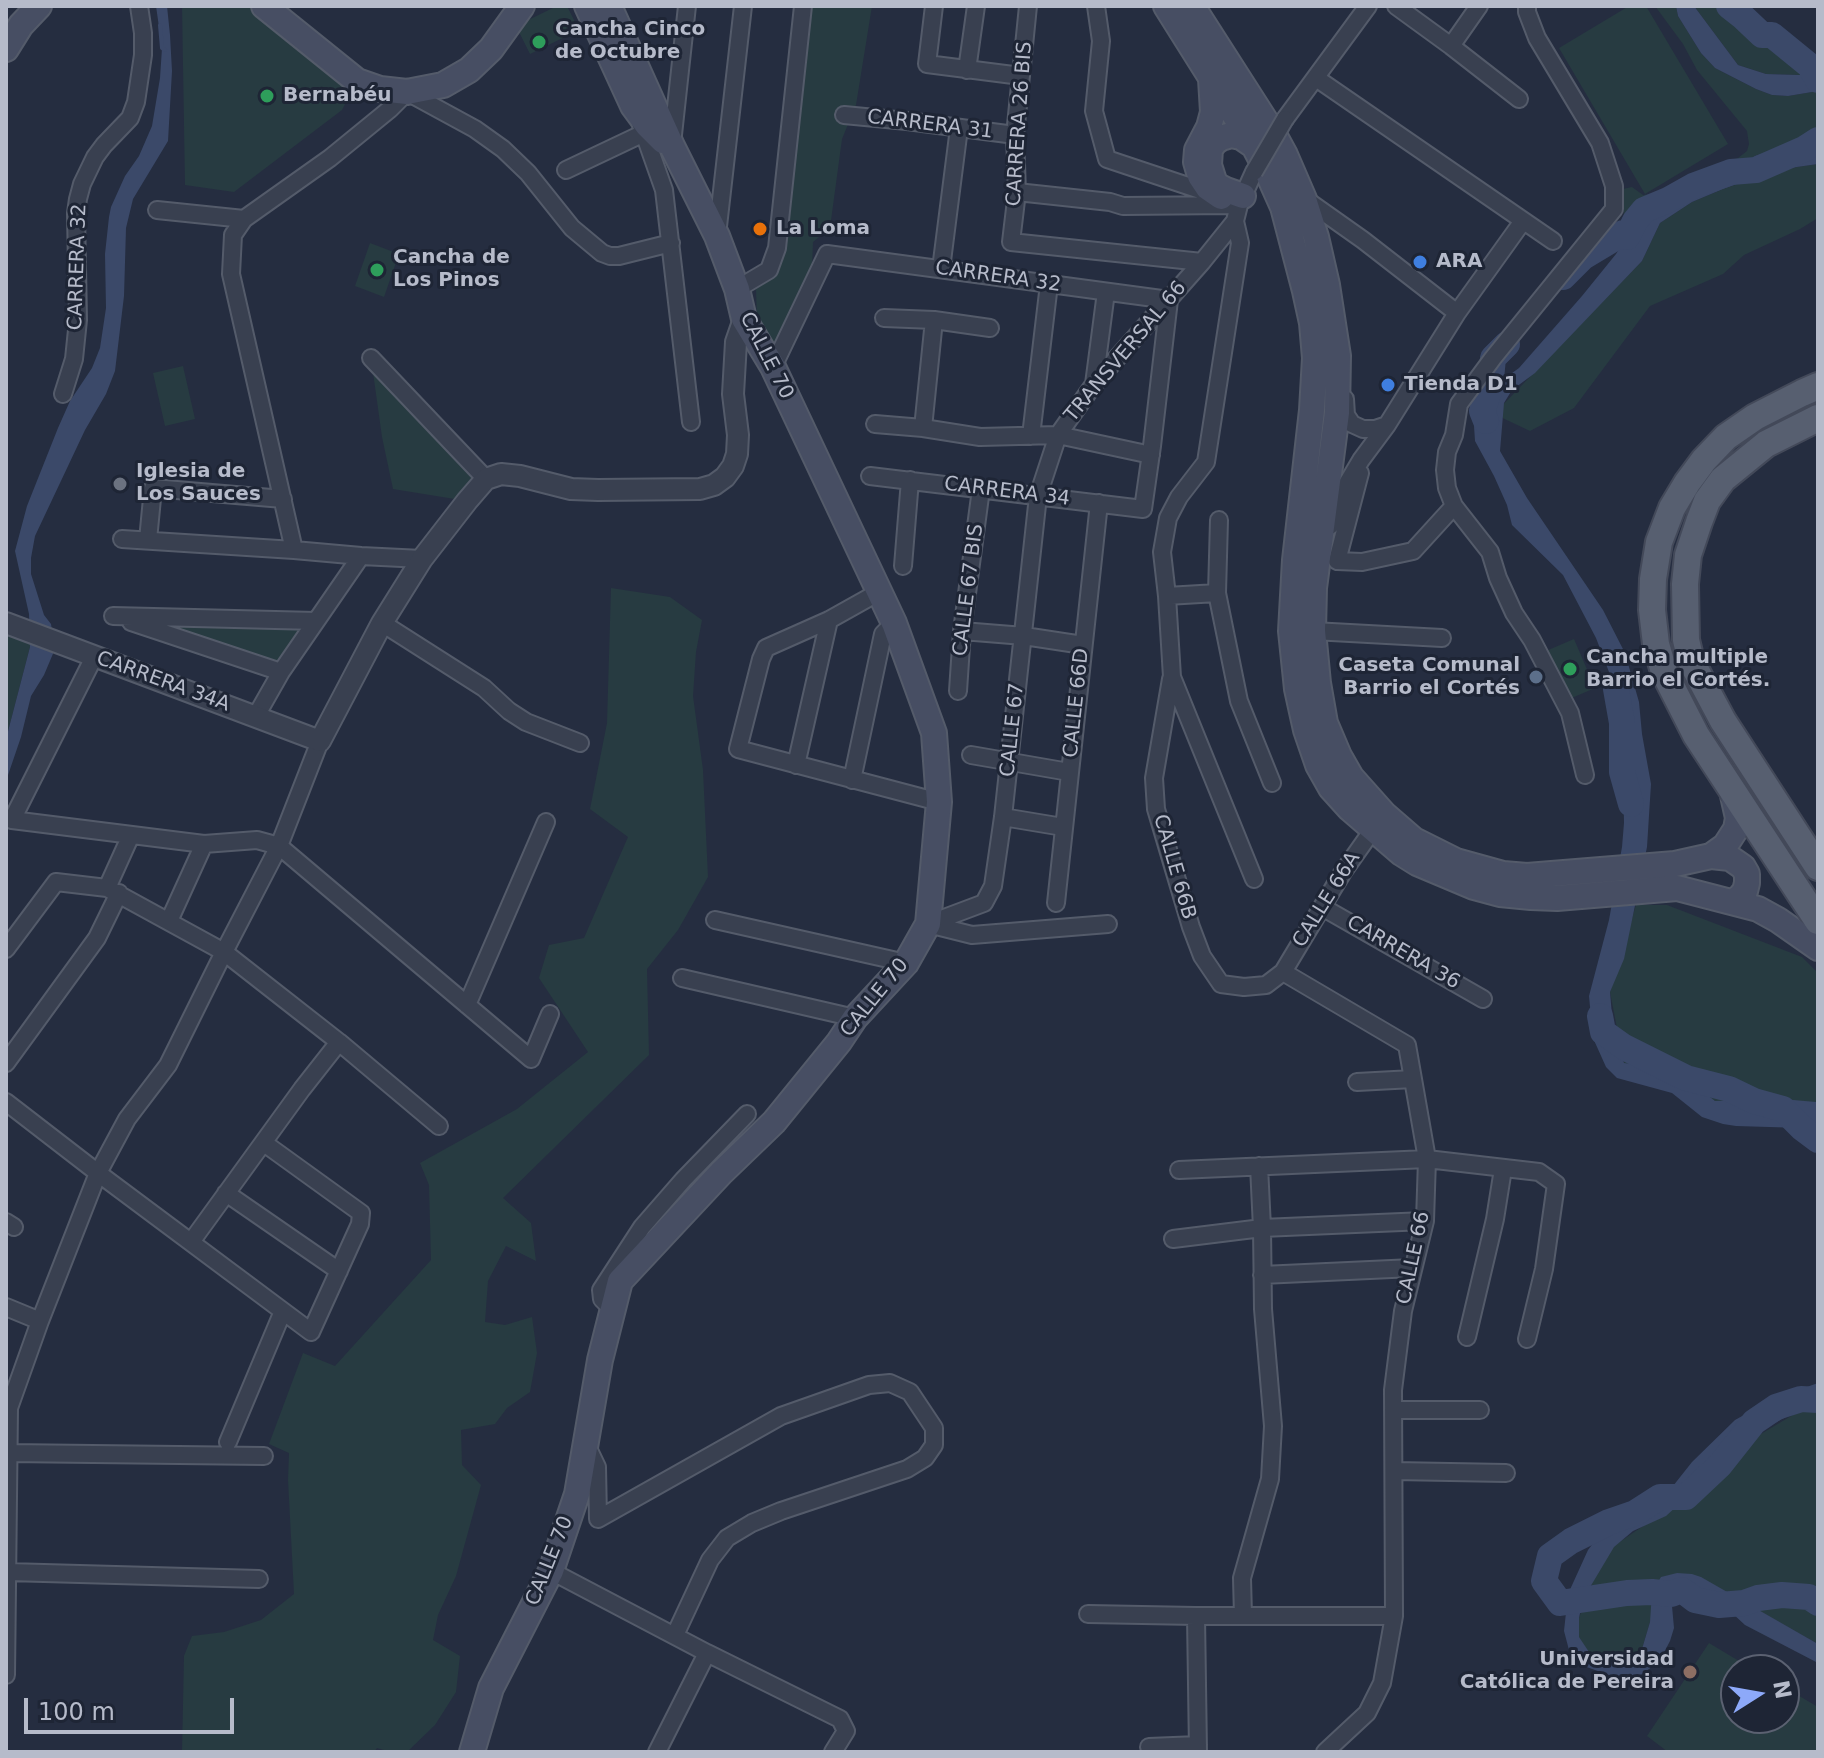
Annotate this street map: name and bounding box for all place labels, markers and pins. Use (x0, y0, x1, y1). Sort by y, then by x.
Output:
place label: Cancha Cinco de Octubre (555, 18, 705, 65)
marker: Cancha Cinco de Octubre (530, 33, 548, 51)
place label: Bernabéu (283, 84, 392, 108)
marker: Bernabéu (258, 87, 276, 105)
place label: La Loma (776, 217, 870, 241)
marker: La Loma (751, 220, 769, 238)
place label: Cancha de Los Pinos (393, 246, 510, 293)
place label: ARA (1436, 250, 1482, 274)
marker: ARA (1411, 253, 1429, 271)
marker: Cancha de Los Pinos (368, 261, 386, 279)
place label: Tienda D1 (1404, 373, 1518, 397)
marker: Tienda D1 (1379, 376, 1397, 394)
place label: Iglesia de Los Sauces (136, 460, 261, 507)
marker: Iglesia de Los Sauces (111, 475, 129, 493)
place label: Cancha multiple Barrio el Cortés. (1586, 646, 1770, 693)
place label: Caseta Comunal Barrio el Cortés (1338, 654, 1520, 701)
marker: Cancha multiple Barrio el Cortés. (1561, 660, 1579, 678)
marker: Caseta Comunal Barrio el Cortés (1527, 668, 1545, 686)
place label: Universidad Católica de Pereira (1460, 1648, 1674, 1695)
marker: Universidad Católica de Pereira (1681, 1663, 1699, 1681)

